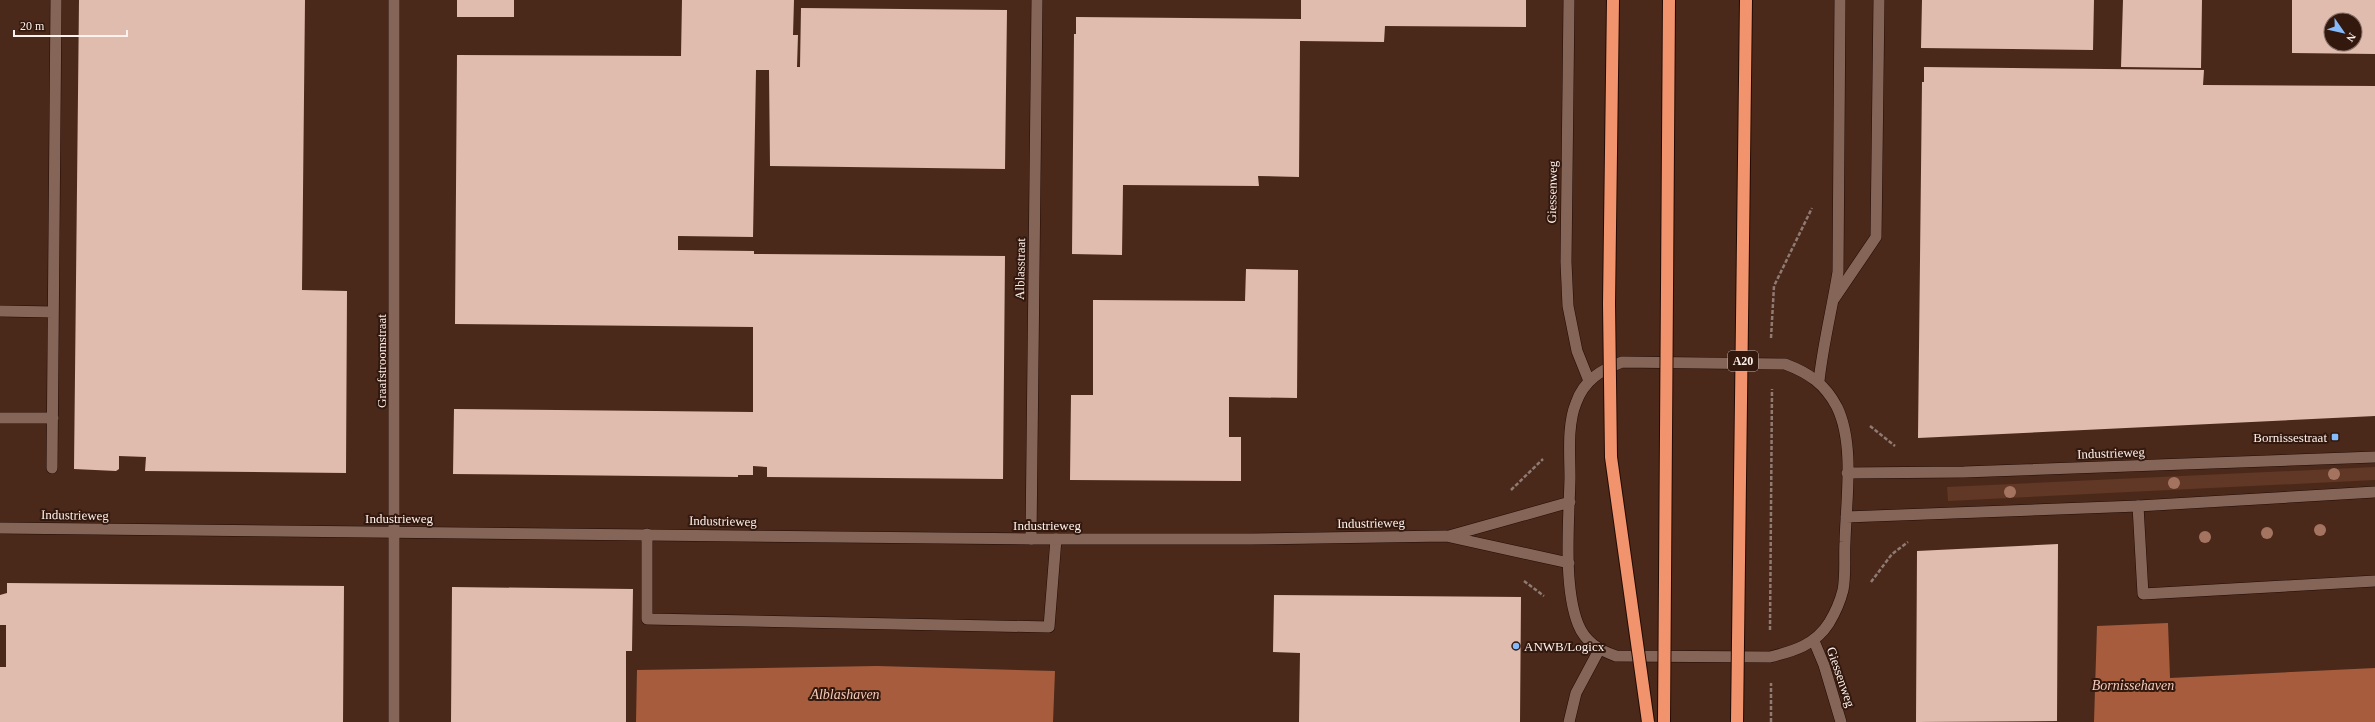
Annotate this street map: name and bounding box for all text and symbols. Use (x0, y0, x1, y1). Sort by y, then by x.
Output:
scale bar (14, 12, 127, 38)
north arrow (2323, 12, 2363, 52)
text: 20 m (20, 19, 45, 33)
text: N (2344, 31, 2358, 44)
street label: Giessenweg (1544, 160, 1560, 224)
street label: Alblasstraat (1012, 237, 1028, 300)
street label: Graafstroomstraat (374, 314, 389, 408)
road number: A20 (1728, 351, 1758, 371)
place label: Bornissestraat (2253, 430, 2327, 445)
marker: Bornissestraat (2330, 432, 2340, 442)
street label: Industrieweg (2077, 444, 2146, 462)
street label: Industrieweg (41, 507, 110, 523)
street label: Industrieweg (365, 511, 433, 526)
street label: Industrieweg (689, 513, 758, 529)
street label: Industrieweg (1337, 515, 1406, 531)
street label: Industrieweg (1013, 518, 1081, 533)
place label: ANWB/Logicx (1524, 639, 1605, 654)
marker: ANWB/Logicx (1511, 641, 1521, 651)
street label: Giessenweg (1824, 645, 1858, 710)
water label: Bornissehaven (2092, 678, 2174, 693)
water label: Alblashaven (809, 687, 880, 702)

